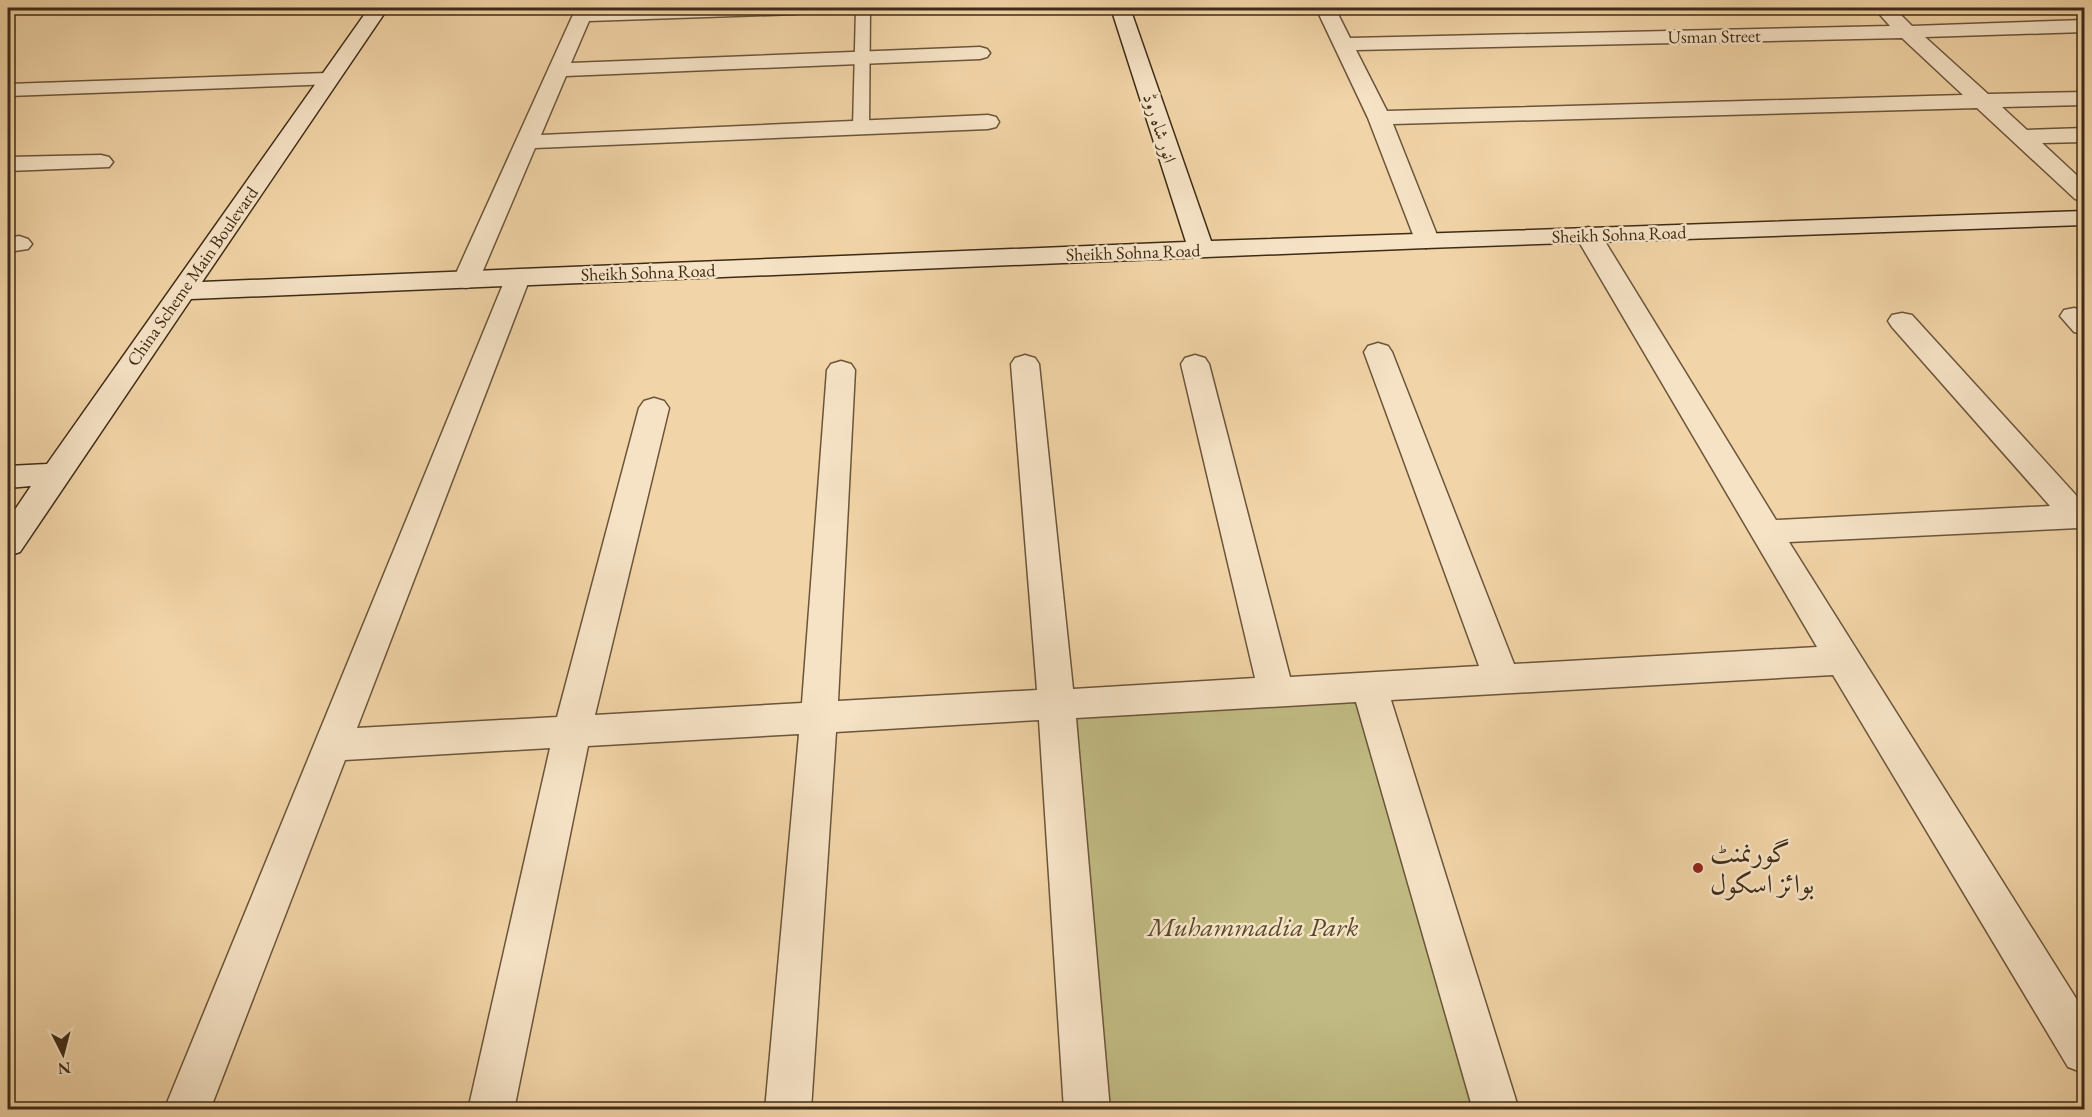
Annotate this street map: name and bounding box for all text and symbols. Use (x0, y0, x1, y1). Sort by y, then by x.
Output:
street label: Usman Street (1667, 24, 1761, 48)
street label: انور شاہ روڈ (1138, 90, 1182, 166)
street label: China Scheme Main Boulevard (121, 181, 263, 370)
street label: Sheikh Sohna Road (1551, 220, 1688, 248)
street label: Sheikh Sohna Road (1065, 238, 1202, 266)
street label: Sheikh Sohna Road (580, 258, 717, 286)
place label: گورنمنٹ بوائز اسکول (1710, 835, 1814, 901)
marker: گورنمنٹ بوائز اسکول (1691, 861, 1705, 875)
park label: Muhammadia Park (1146, 909, 1358, 944)
north arrow (33, 1024, 93, 1084)
text: N (57, 1057, 72, 1080)

